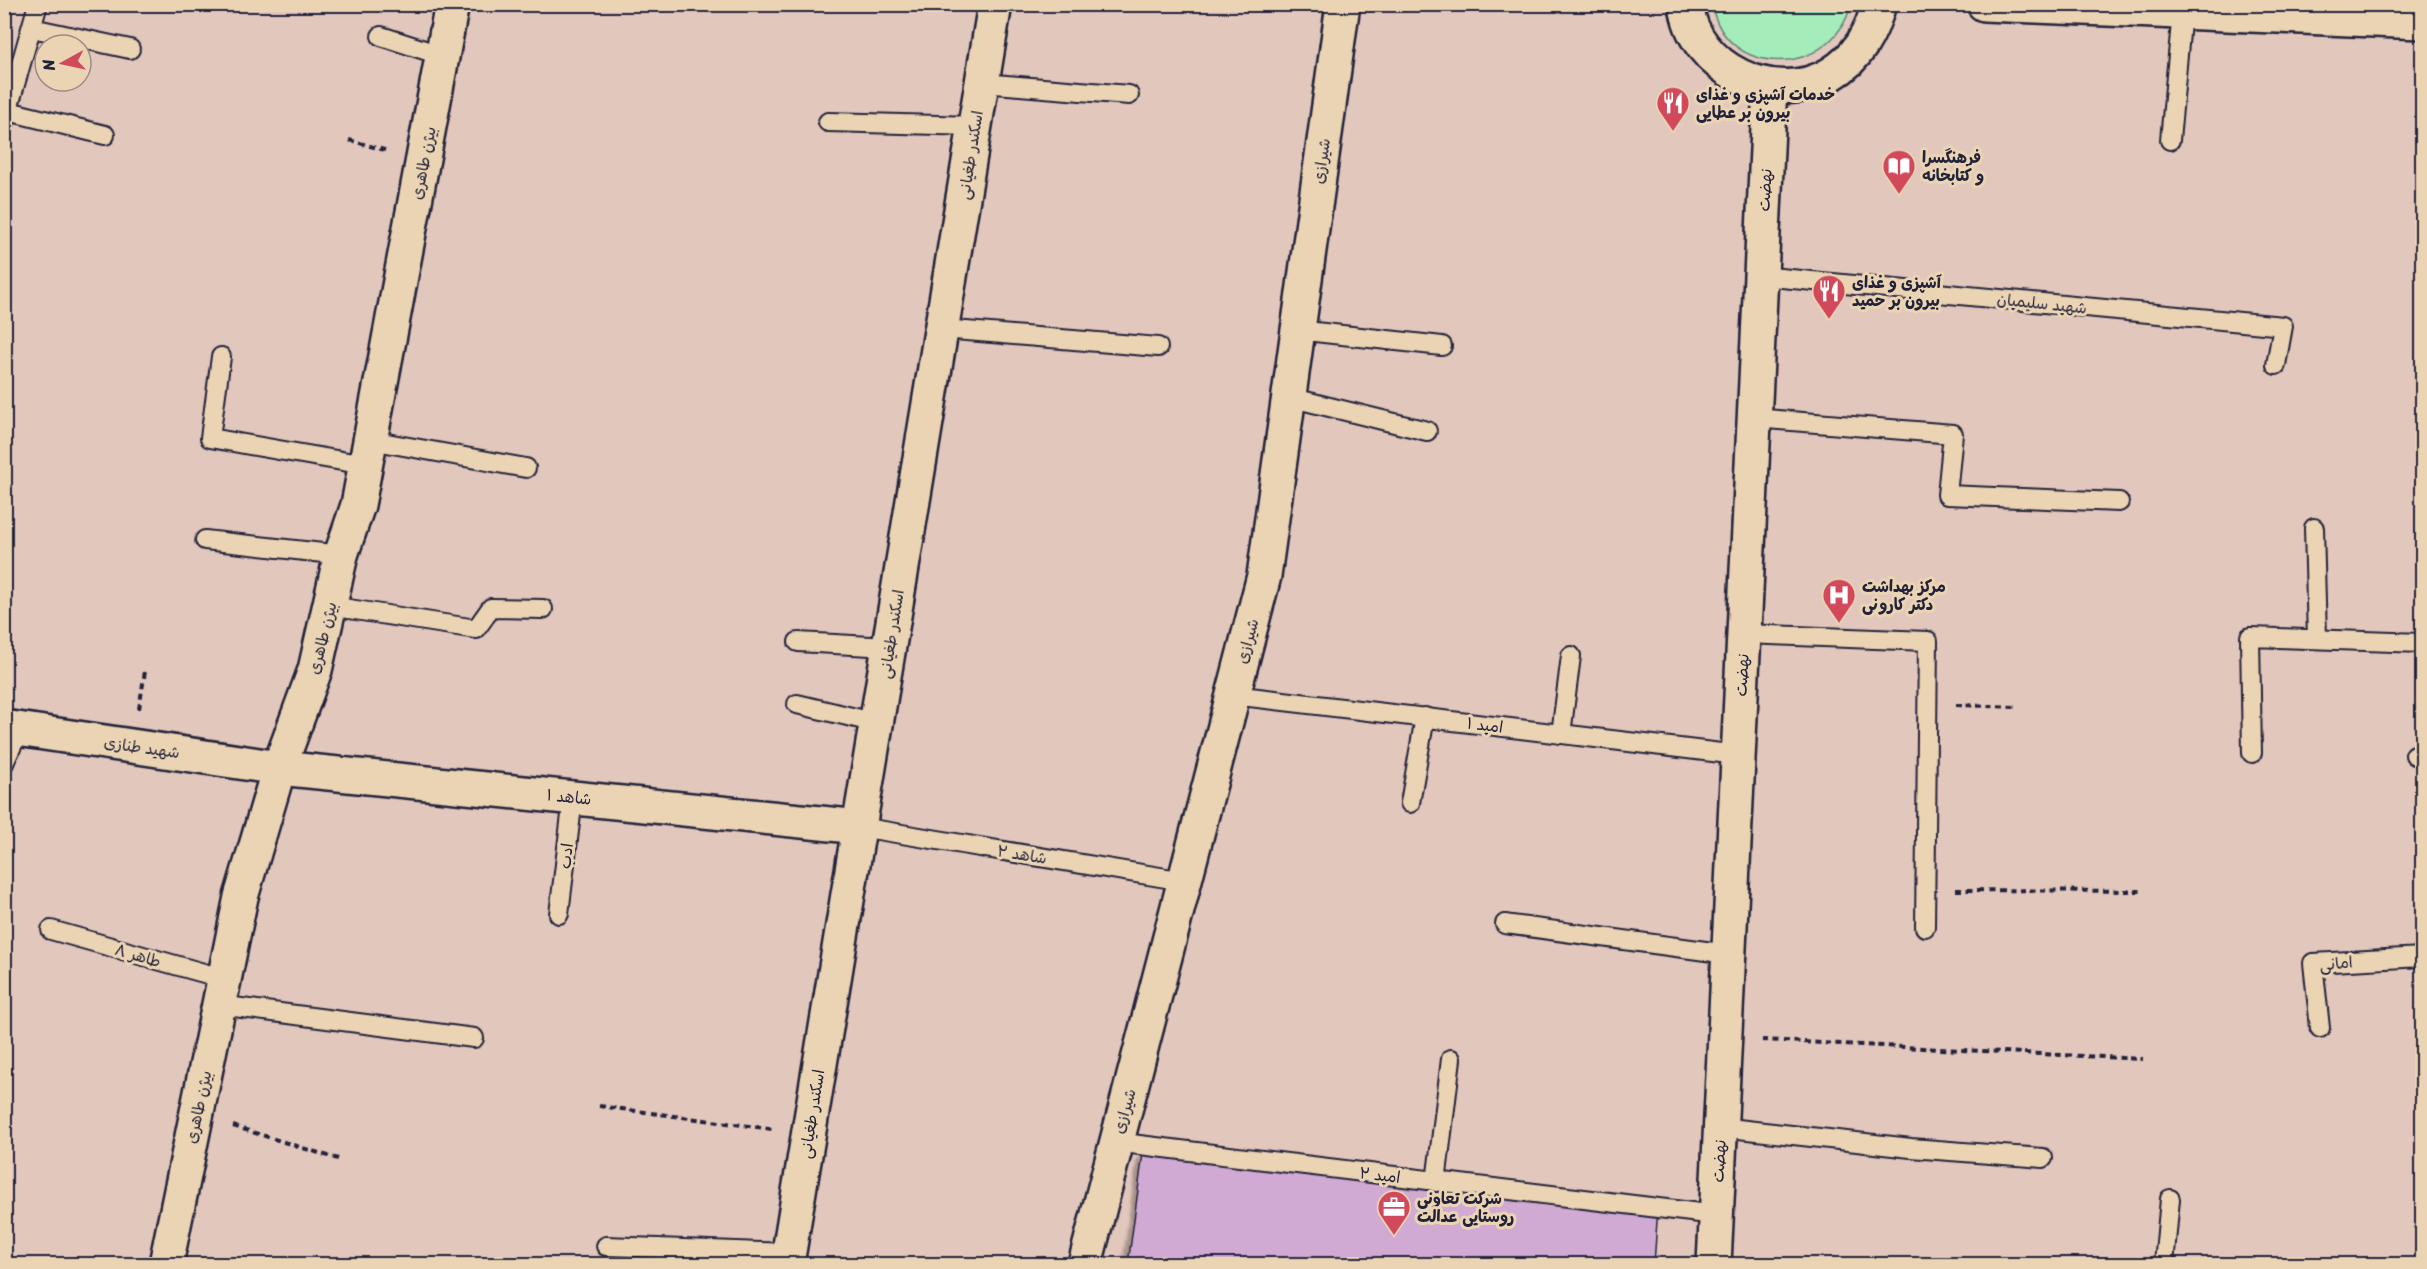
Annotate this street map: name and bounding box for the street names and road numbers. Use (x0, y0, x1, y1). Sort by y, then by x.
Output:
street label: اسکندر طغیانی (949, 108, 991, 202)
street label: بیژن طاهری (402, 124, 444, 202)
street label: شیرازی (1303, 136, 1339, 186)
street label: نهضت (1749, 168, 1781, 212)
street label: شهید سلیمیان (1996, 284, 2088, 322)
street label: اسکندر طغیانی (870, 587, 912, 681)
street label: بیژن طاهری (299, 598, 345, 678)
street label: شیرازی (1227, 615, 1267, 667)
street label: نهضت (1726, 653, 1758, 697)
street label: امید ۱ (1465, 708, 1505, 742)
street label: شهید طنازی (102, 727, 182, 767)
street label: شاهد ۱ (545, 780, 593, 814)
street label: شاهد ۲ (995, 836, 1049, 872)
street label: ادب (550, 841, 582, 871)
street label: طاهر ۸ (111, 935, 165, 975)
street label: امانی (2318, 947, 2354, 979)
street label: اسکندر طغیانی (791, 1067, 833, 1161)
street label: بیژن طاهری (176, 1068, 220, 1146)
street label: شیرازی (1104, 1085, 1144, 1137)
street label: نهضت (1703, 1139, 1735, 1183)
street label: امید ۲ (1358, 1158, 1402, 1192)

